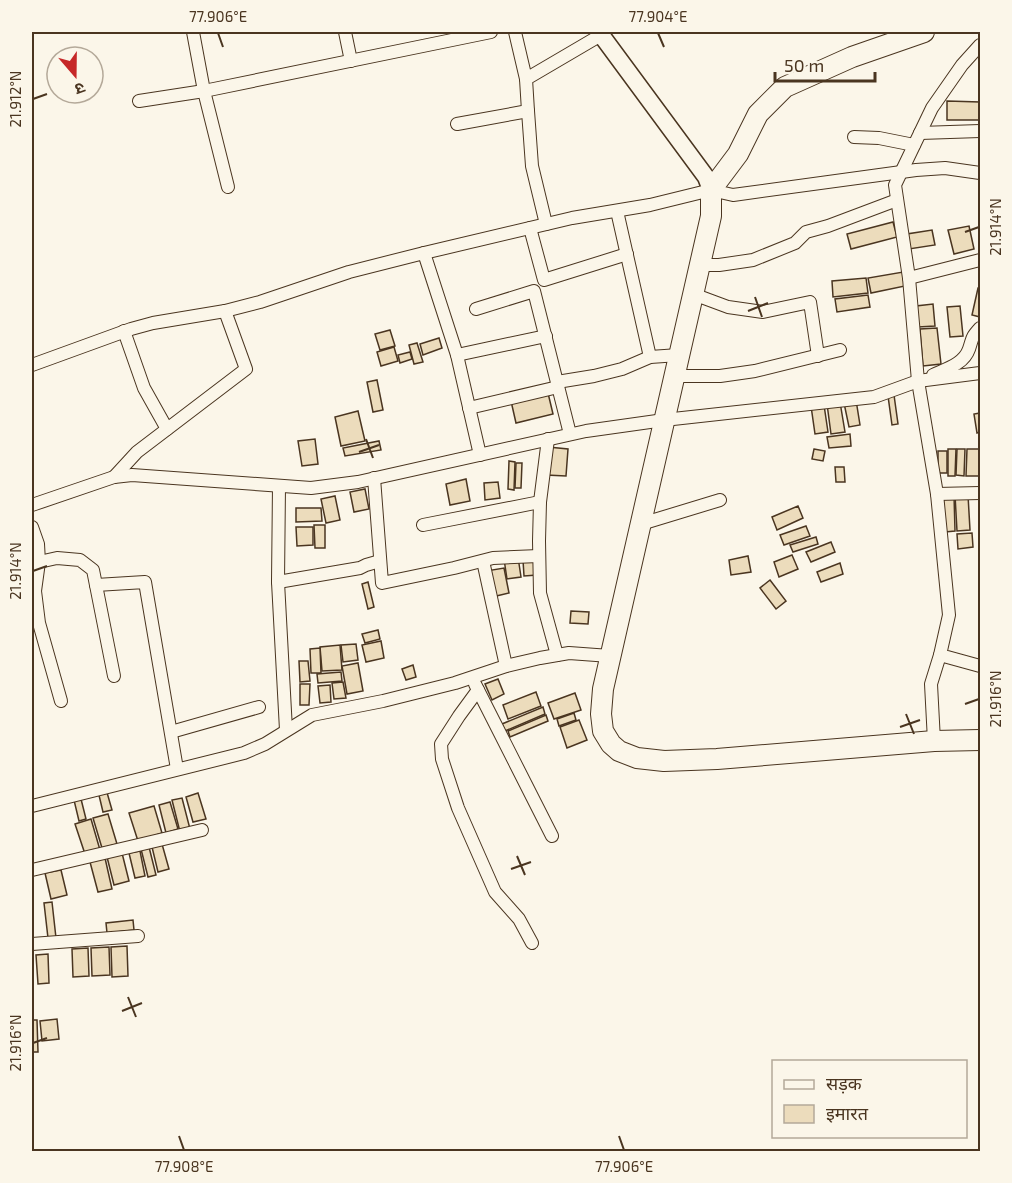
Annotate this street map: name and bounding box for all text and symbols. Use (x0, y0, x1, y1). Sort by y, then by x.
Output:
text: 77.906°E (189, 7, 247, 25)
text: 77.904°E (629, 7, 687, 25)
north arrow (45, 45, 105, 105)
scale bar (775, 45, 876, 83)
text: 50 m (784, 54, 824, 76)
text: 21.912°N (6, 71, 24, 127)
text: उ (72, 79, 88, 100)
text: 21.914°N (986, 198, 1004, 256)
text: 21.914°N (6, 542, 24, 600)
text: 21.916°N (986, 671, 1004, 728)
text: 21.916°N (6, 1015, 24, 1072)
legend (772, 1060, 967, 1138)
text: सड़क (826, 1072, 863, 1094)
text: इमारत (826, 1102, 869, 1124)
text: 77.908°E (155, 1157, 213, 1175)
text: 77.906°E (595, 1157, 653, 1175)

